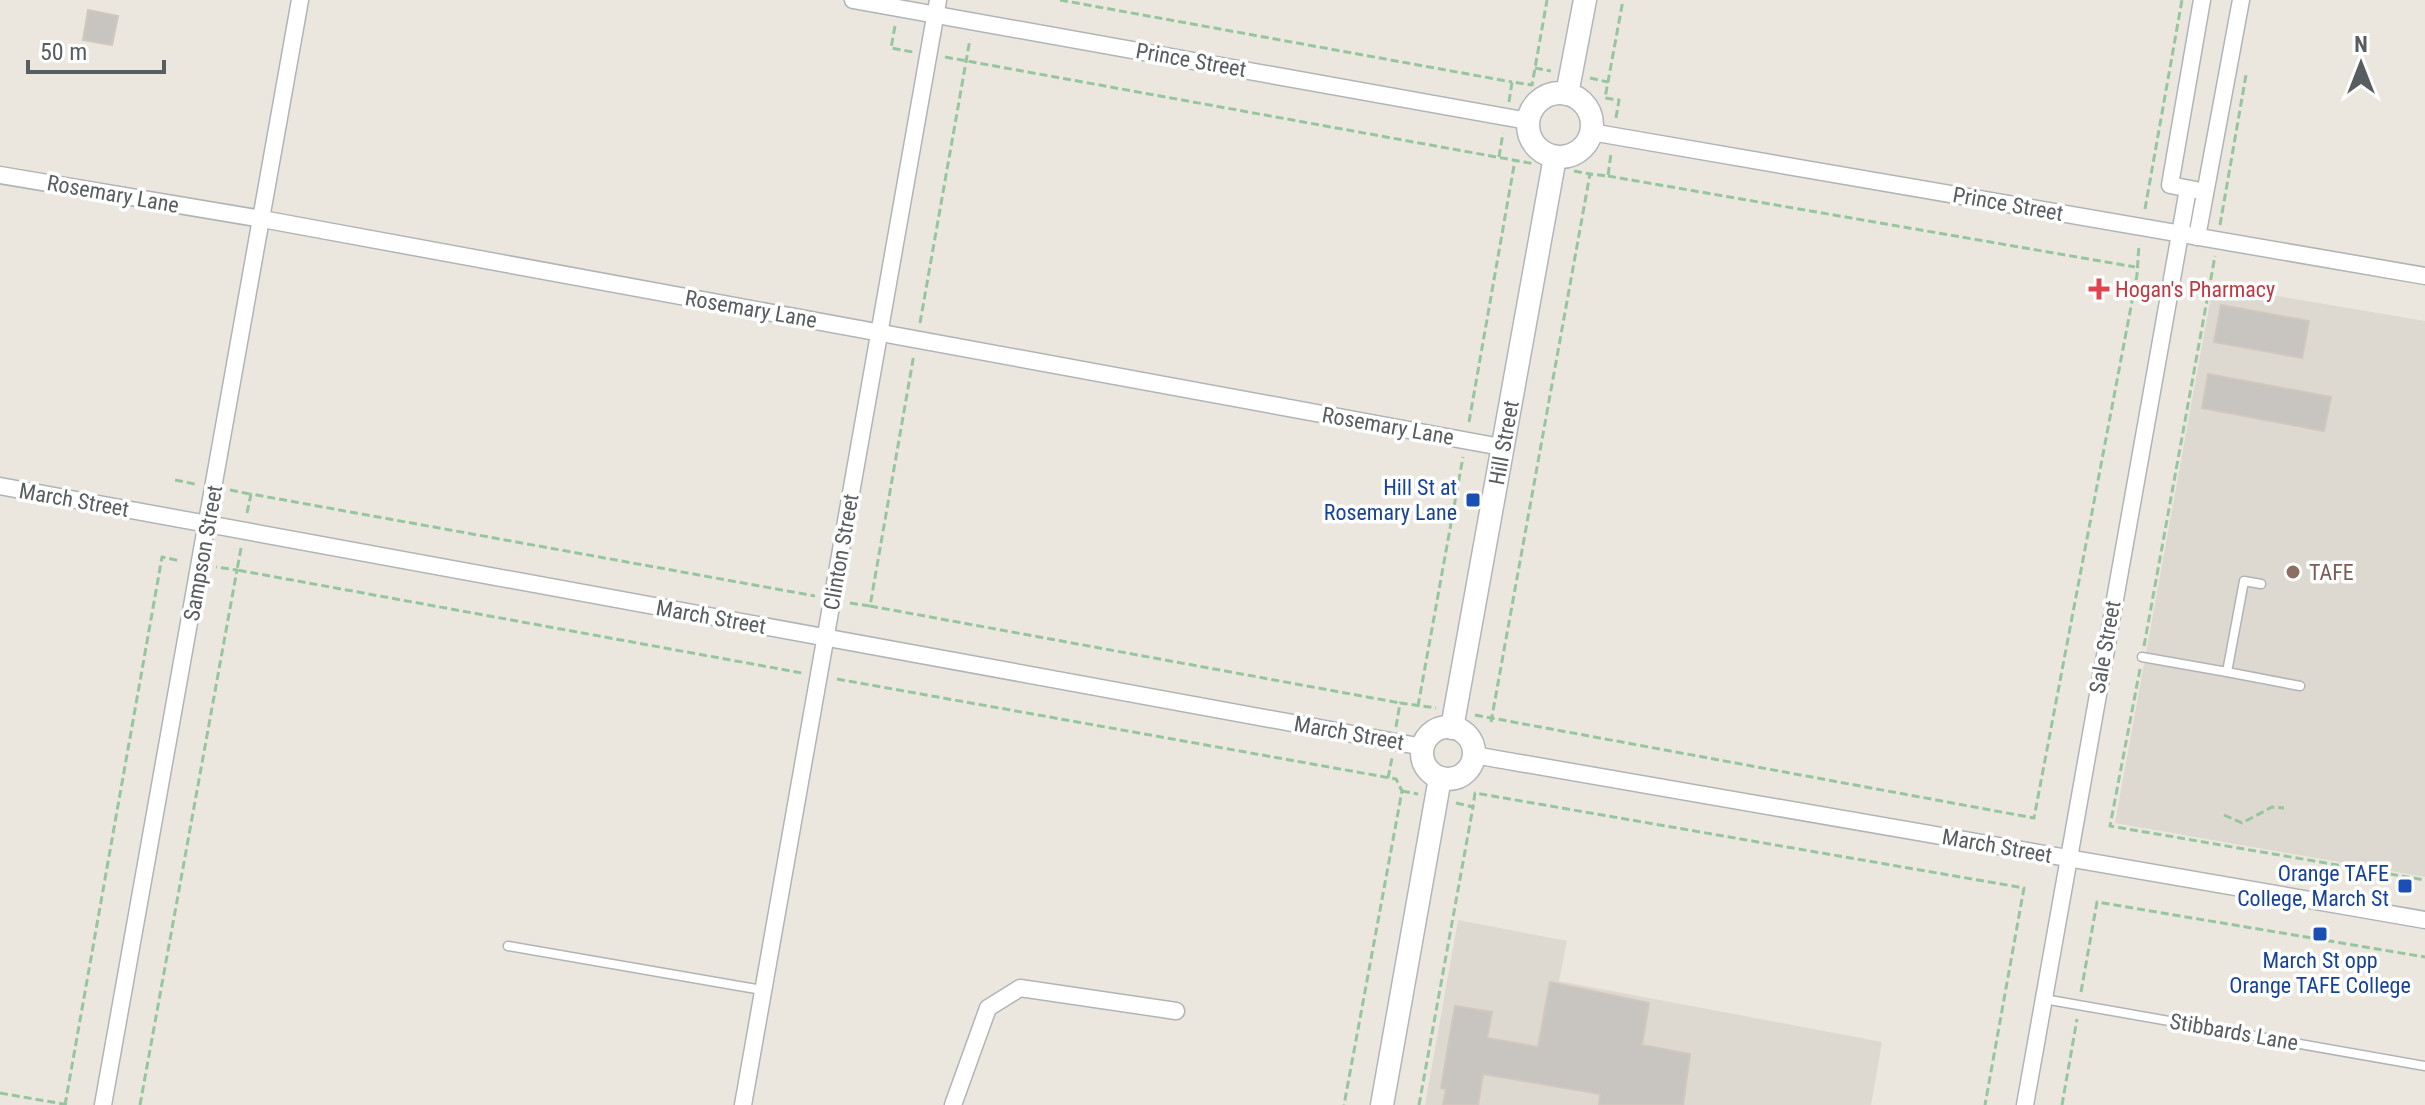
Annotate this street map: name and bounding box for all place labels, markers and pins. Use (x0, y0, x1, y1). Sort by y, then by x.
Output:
place label: Hogan's Pharmacy (2115, 277, 2275, 302)
marker: Hogan's Pharmacy (2090, 280, 2108, 298)
place label: Hill St at Rosemary Lane (1324, 475, 1457, 525)
marker: Hill St at Rosemary Lane (1464, 491, 1482, 509)
place label: TAFE (2309, 560, 2354, 585)
marker: TAFE (2284, 563, 2302, 581)
place label: Orange TAFE College, March St (2237, 861, 2389, 911)
marker: Orange TAFE College, March St (2396, 877, 2414, 895)
marker: March St opp Orange TAFE College (2311, 925, 2329, 943)
place label: March St opp Orange TAFE College (2229, 948, 2411, 998)

